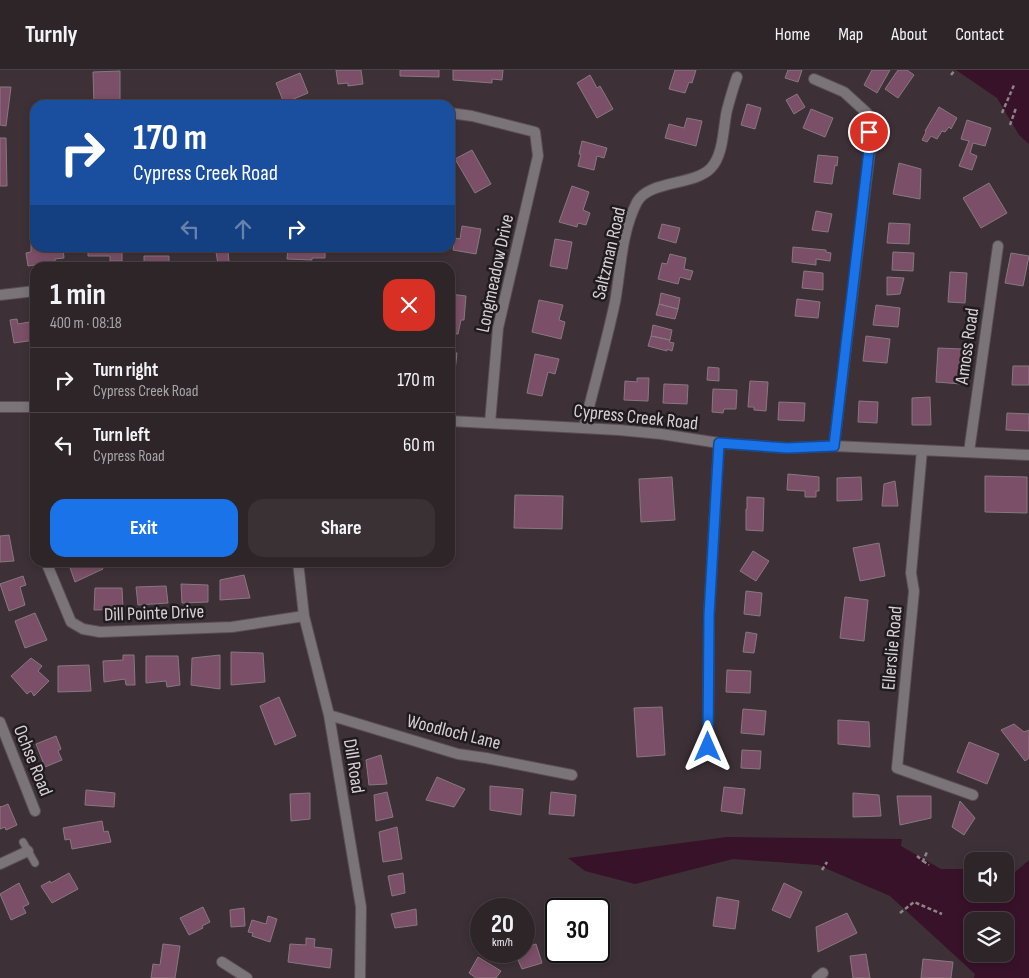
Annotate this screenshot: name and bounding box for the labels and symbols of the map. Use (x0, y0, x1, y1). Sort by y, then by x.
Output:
pin (848, 111, 890, 153)
street label: Saltzman Road (588, 205, 631, 302)
street label: Longmeadow Drive (472, 212, 519, 334)
street label: Amoss Road (951, 307, 984, 387)
street label: Cypress Creek Road (572, 400, 699, 435)
street label: Dill Pointe Drive (104, 600, 205, 627)
street label: Ellerslie Road (877, 605, 908, 691)
street label: Woodloch Lane (404, 710, 503, 755)
position arrow (681, 720, 733, 772)
street label: Ochse Road (8, 722, 57, 799)
street label: Dill Road (338, 737, 369, 795)
speed limit sign: 30 (545, 898, 610, 963)

